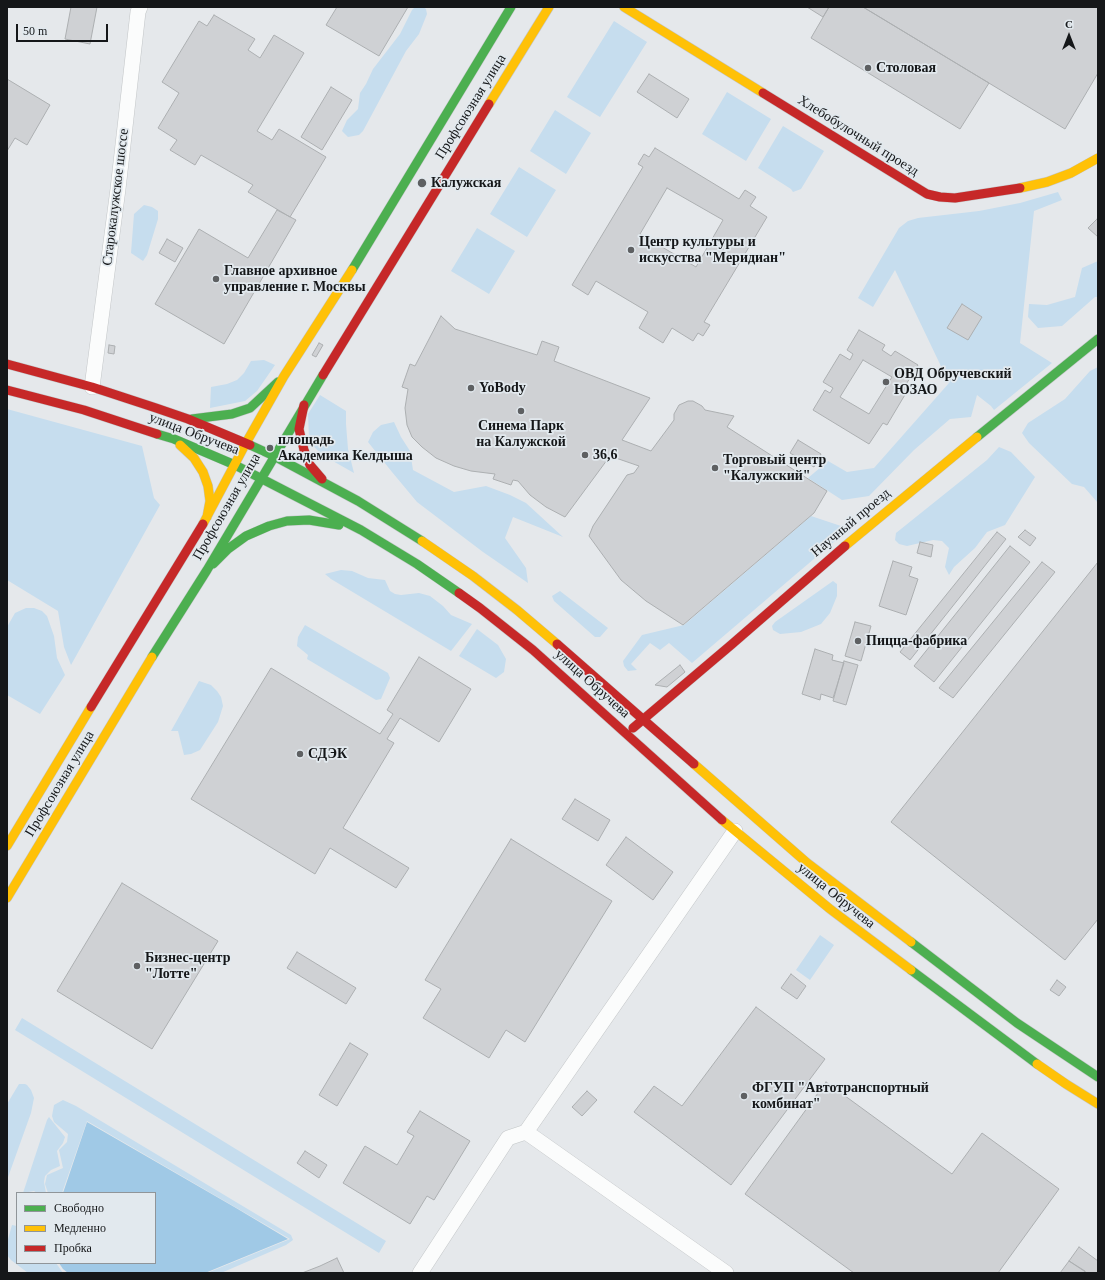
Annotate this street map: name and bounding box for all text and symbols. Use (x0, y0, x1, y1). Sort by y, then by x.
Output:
scale bar (18, 16, 110, 42)
north arrow (1049, 16, 1089, 56)
text: С (1065, 18, 1073, 30)
text: 50 m (23, 24, 47, 38)
street label: Профсоюзная улица (432, 51, 510, 163)
place label: Столовая (876, 60, 936, 76)
marker: Столовая (863, 63, 873, 73)
street label: Хлебобулочный проезд (794, 92, 922, 180)
street label: Старокалужское шоссе (99, 128, 133, 266)
place label: Калужская (431, 175, 501, 191)
marker: Калужская (416, 177, 428, 189)
place label: Центр культуры и искусства "Меридиан" (639, 234, 786, 266)
marker: Центр культуры и искусства "Меридиан" (626, 245, 636, 255)
place label: Главное архивное управление г. Москвы (224, 263, 366, 296)
marker: Главное архивное управление г. Москвы (211, 274, 221, 284)
place label: ОВД Обручевский ЮЗАО (894, 366, 1012, 398)
marker: ОВД Обручевский ЮЗАО (881, 377, 891, 387)
place label: YoBody (479, 380, 526, 396)
marker: YoBody (466, 383, 476, 393)
marker: Синема Парк на Калужской (516, 406, 526, 416)
street label: улица Обручева (147, 409, 241, 459)
place label: Синема Парк на Калужской (476, 418, 566, 450)
place label: площадь Академика Келдыша (278, 432, 413, 464)
marker: площадь Академика Келдыша (265, 443, 275, 453)
place label: 36,6 (593, 447, 618, 463)
marker: 36,6 (580, 450, 590, 460)
street label: Профсоюзная улица (190, 451, 264, 563)
place label: Торговый центр "Калужский" (723, 452, 826, 484)
marker: Торговый центр "Калужский" (710, 463, 720, 473)
street label: Научный проезд (808, 485, 894, 561)
place label: Пицца-фабрика (866, 633, 967, 649)
marker: Пицца-фабрика (853, 636, 863, 646)
street label: улица Обручева (551, 646, 633, 722)
street label: Профсоюзная улица (22, 728, 98, 840)
place label: СДЭК (308, 746, 347, 762)
marker: СДЭК (295, 749, 305, 759)
street label: улица Обручева (794, 860, 878, 932)
place label: Бизнес-центр "Лотте" (145, 950, 230, 982)
marker: Бизнес-центр "Лотте" (132, 961, 142, 971)
place label: ФГУП "Автотранспортный комбинат" (752, 1080, 929, 1112)
marker: ФГУП "Автотранспортный комбинат" (739, 1091, 749, 1101)
legend (16, 1192, 156, 1264)
text: Свободно (54, 1201, 104, 1215)
text: Медленно (54, 1221, 106, 1235)
text: Пробка (54, 1241, 92, 1255)

